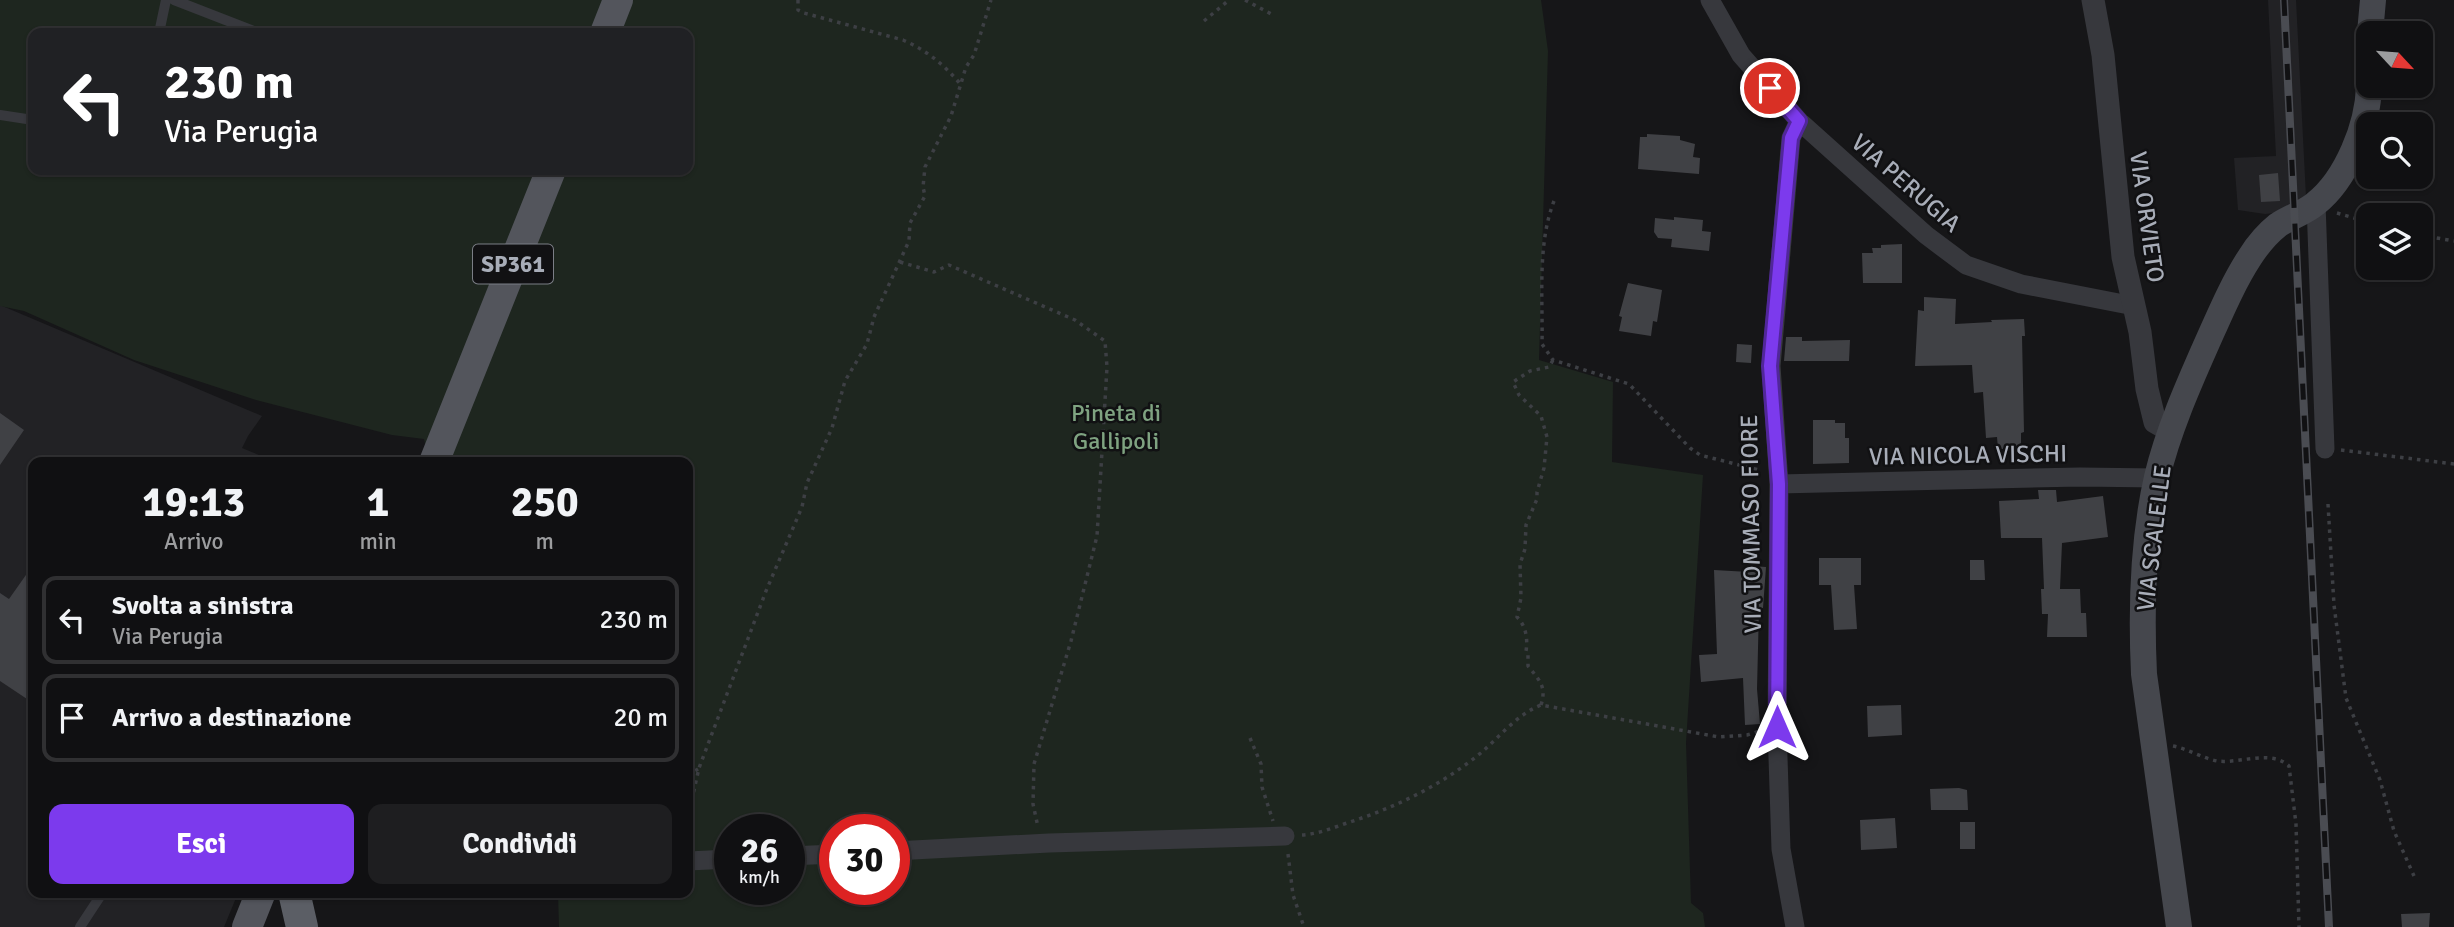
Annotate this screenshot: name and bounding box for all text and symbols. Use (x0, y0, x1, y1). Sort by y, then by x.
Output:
north arrow (2356, 21, 2432, 98)
map controls (2356, 21, 2433, 280)
text: 230 m (164, 52, 294, 112)
icon: left (49, 56, 140, 147)
pin (1740, 58, 1800, 118)
icon: arrive (1751, 69, 1789, 107)
text: Via Perugia (164, 112, 319, 151)
button: search (2356, 112, 2433, 189)
street label: VIA PERUGIA (1845, 127, 1967, 239)
street label: VIA ORVIETO (2123, 150, 2171, 284)
button: layers (2356, 203, 2433, 280)
road number: SP361 (473, 244, 553, 284)
park label: Pineta di Gallipoli (1071, 398, 1161, 456)
street label: VIA TOMMASO FIORE (1734, 414, 1768, 634)
street label: VIA NICOLA VISCHI (1869, 438, 2067, 472)
street label: VIA SCALELLE (2130, 463, 2178, 613)
text: 19:13 (142, 477, 245, 528)
text: 1 (367, 477, 389, 528)
text: 250 (511, 477, 579, 528)
text: Arrivo (164, 527, 223, 556)
text: min (359, 527, 397, 556)
text: m (536, 527, 554, 556)
text: Svolta a sinistra (112, 590, 294, 622)
icon: left (53, 601, 91, 639)
text: 230 m (599, 604, 668, 636)
text: Via Perugia (112, 622, 223, 651)
position arrow (1740, 690, 1814, 764)
icon: arrive (53, 699, 91, 737)
text: Arrivo a destinazione (112, 702, 352, 734)
text: 20 m (613, 702, 668, 734)
button: Esci (49, 804, 354, 884)
button: Condividi (368, 804, 672, 884)
speed limit sign: 30 (819, 814, 910, 905)
text: 26 (741, 829, 778, 872)
text: km/h (739, 866, 780, 888)

